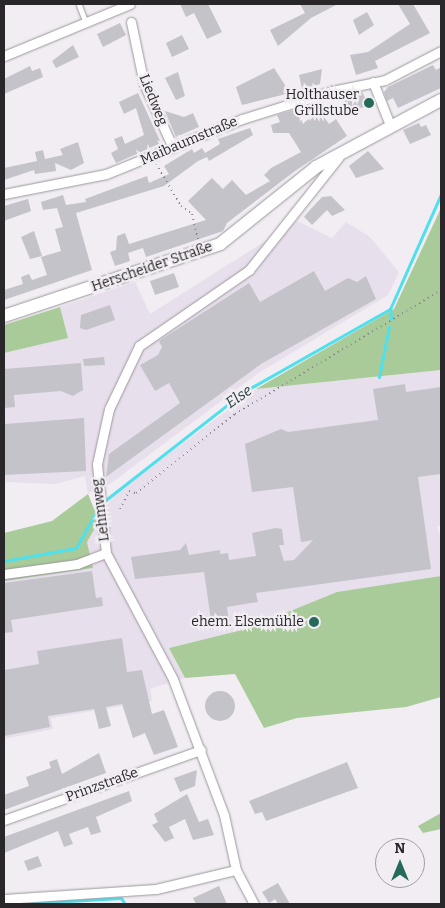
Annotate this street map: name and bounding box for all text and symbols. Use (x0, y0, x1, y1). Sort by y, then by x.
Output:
street label: Liedweg (135, 72, 171, 128)
place label: Holthauser Grillstube (285, 87, 359, 120)
marker: Holthauser Grillstube (363, 97, 375, 109)
street label: Maibaumstraße (138, 113, 240, 169)
street label: Herscheider Straße (89, 238, 215, 296)
water label: Else (222, 382, 256, 412)
street label: Lehmweg (89, 478, 113, 542)
place label: ehem. Elsemühle (191, 614, 304, 630)
marker: ehem. Elsemühle (308, 616, 320, 628)
street label: Prinzstraße (64, 764, 140, 806)
north arrow (375, 838, 425, 888)
text: N (395, 840, 405, 857)

